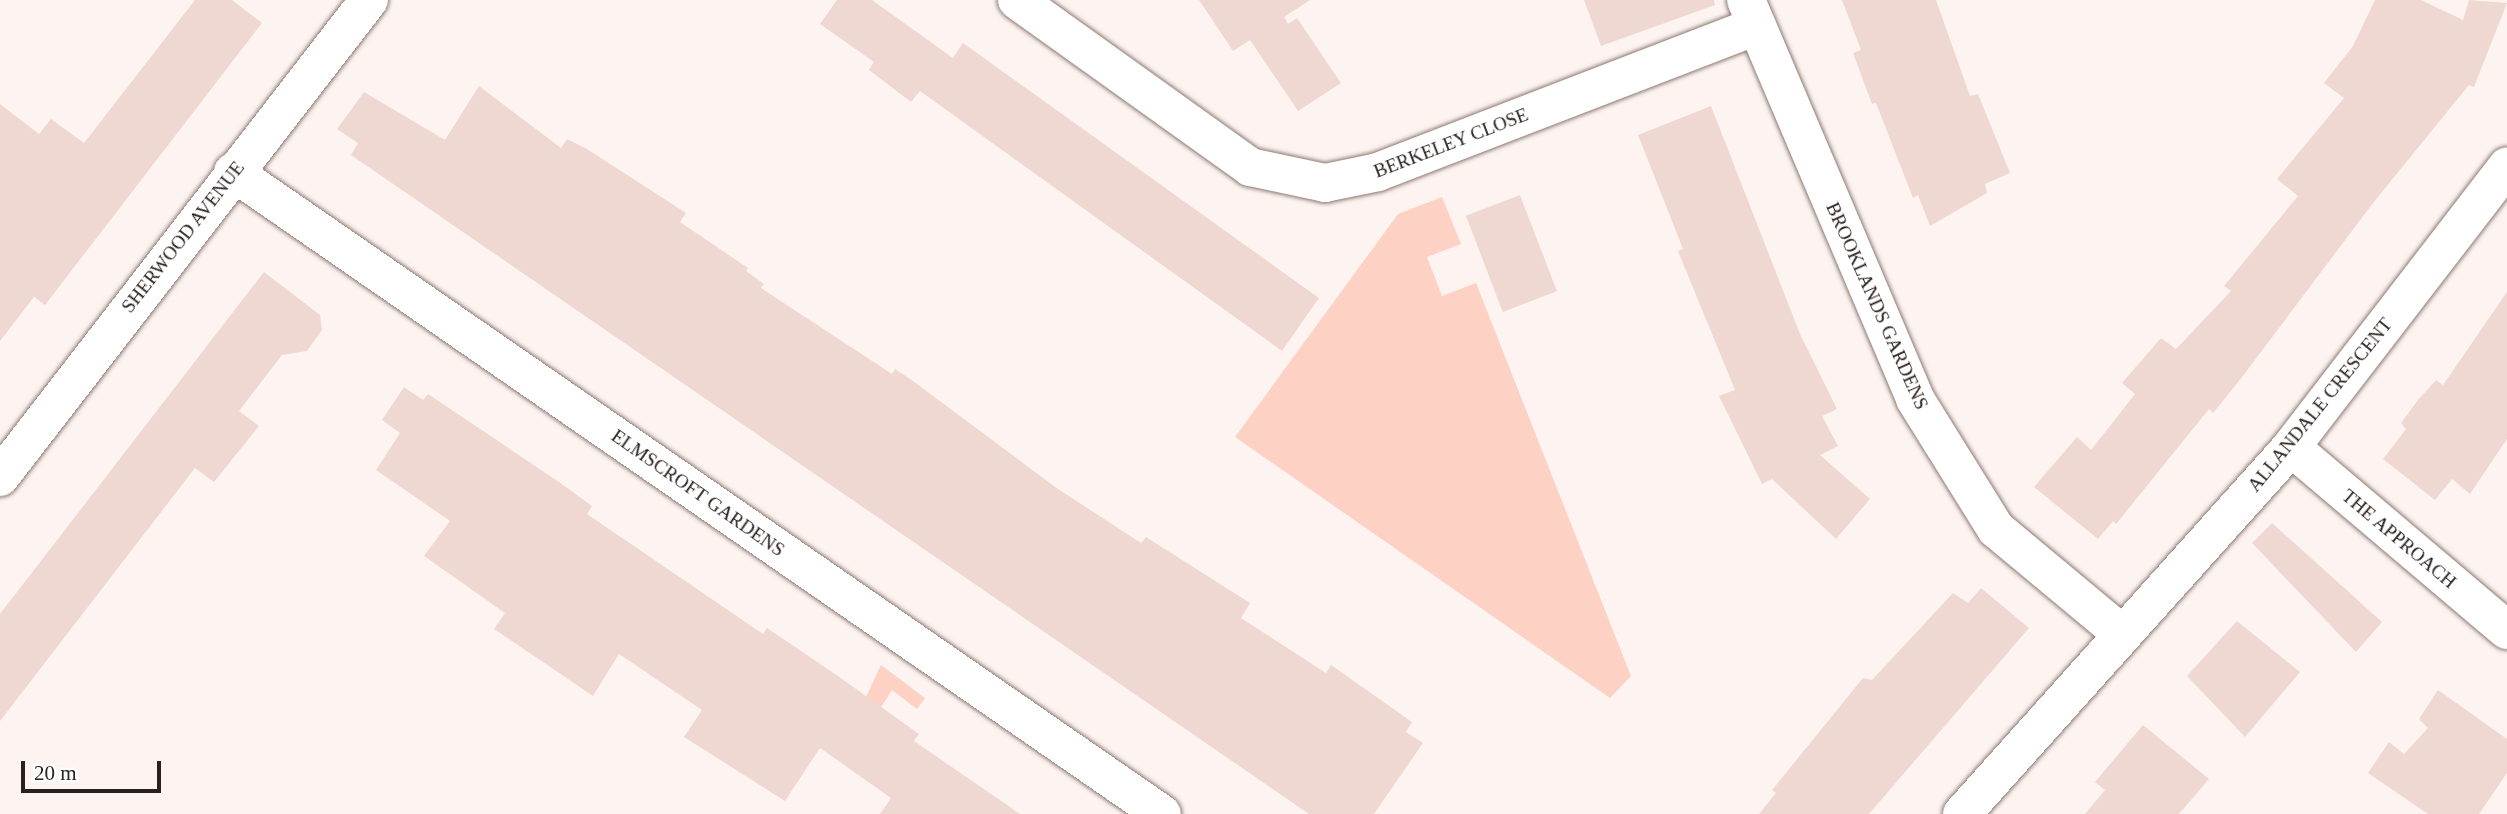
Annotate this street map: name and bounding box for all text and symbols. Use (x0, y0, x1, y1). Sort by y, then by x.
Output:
street label: BERKELEY CLOSE (1370, 103, 1532, 183)
street label: SHERWOOD AVENUE (116, 156, 250, 318)
street label: BROOKLANDS GARDENS (1821, 199, 1933, 413)
street label: ALLANDALE CRESCENT (2243, 314, 2397, 496)
street label: ELMSCROFT GARDENS (607, 424, 789, 562)
street label: THE APPROACH (2337, 484, 2461, 594)
scale bar (24, 748, 164, 792)
text: 20 m (34, 761, 77, 785)

